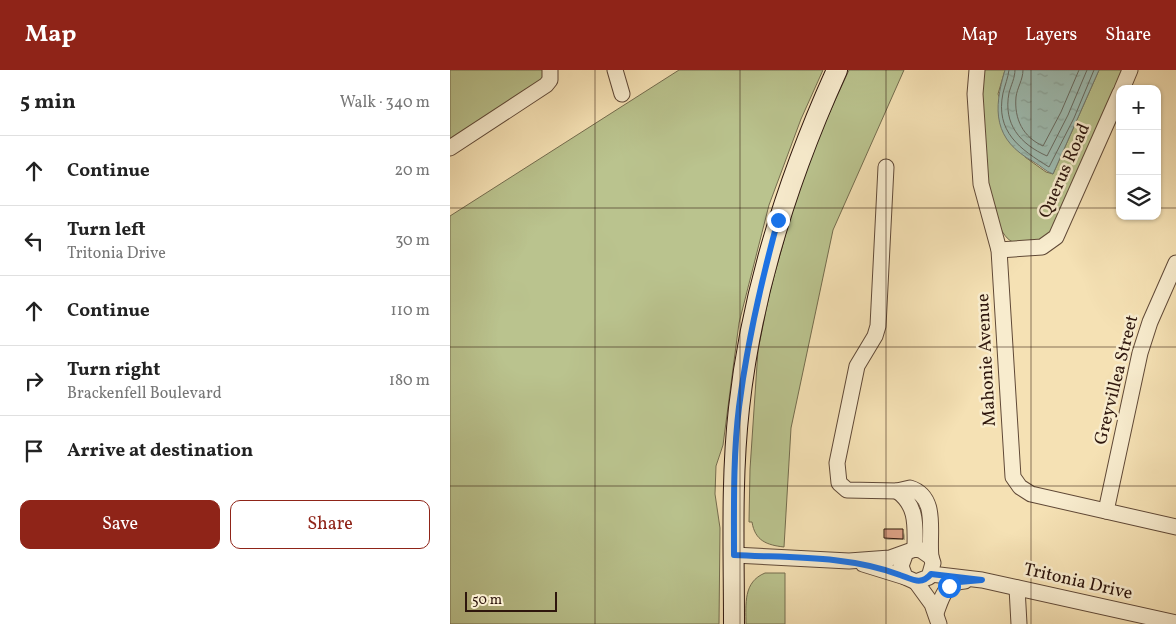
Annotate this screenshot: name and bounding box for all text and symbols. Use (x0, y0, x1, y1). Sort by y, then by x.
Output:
text: Map (25, 18, 76, 52)
text: Map (961, 23, 997, 48)
text: Layers (1025, 23, 1077, 48)
text: Share (1105, 23, 1151, 48)
map controls (1116, 85, 1161, 220)
button: + (1116, 85, 1161, 130)
text: 5 min (20, 88, 76, 117)
text: Walk · 340 m (340, 92, 430, 114)
street label: Querus Road (1033, 120, 1097, 222)
button: − (1116, 130, 1161, 175)
icon: ahead (20, 157, 48, 185)
text: Continue (67, 158, 150, 184)
text: 20 m (395, 160, 430, 182)
button: layers (1116, 175, 1161, 220)
route end (767, 209, 790, 232)
text: Turn left (67, 217, 146, 243)
icon: left (20, 227, 48, 255)
text: 30 m (395, 230, 430, 252)
text: Tritonia Drive (67, 243, 166, 265)
street label: Mahonie Avenue (971, 293, 1003, 427)
icon: ahead (20, 297, 48, 325)
text: Continue (67, 298, 150, 324)
text: 110 m (391, 300, 430, 322)
street label: Greyvillea Street (1089, 313, 1145, 447)
text: Turn right (67, 357, 160, 383)
icon: right (20, 367, 48, 395)
text: 180 m (389, 370, 430, 392)
text: Brackenfell Boulevard (67, 383, 222, 405)
icon: arrive (20, 437, 48, 465)
text: Arrive at destination (67, 438, 253, 464)
button: Save (20, 500, 220, 549)
button: Share (230, 500, 430, 549)
street label: Tritonia Drive (1021, 557, 1135, 607)
route start (938, 575, 961, 598)
scale bar (465, 589, 558, 612)
text: 50 m (472, 591, 502, 610)

